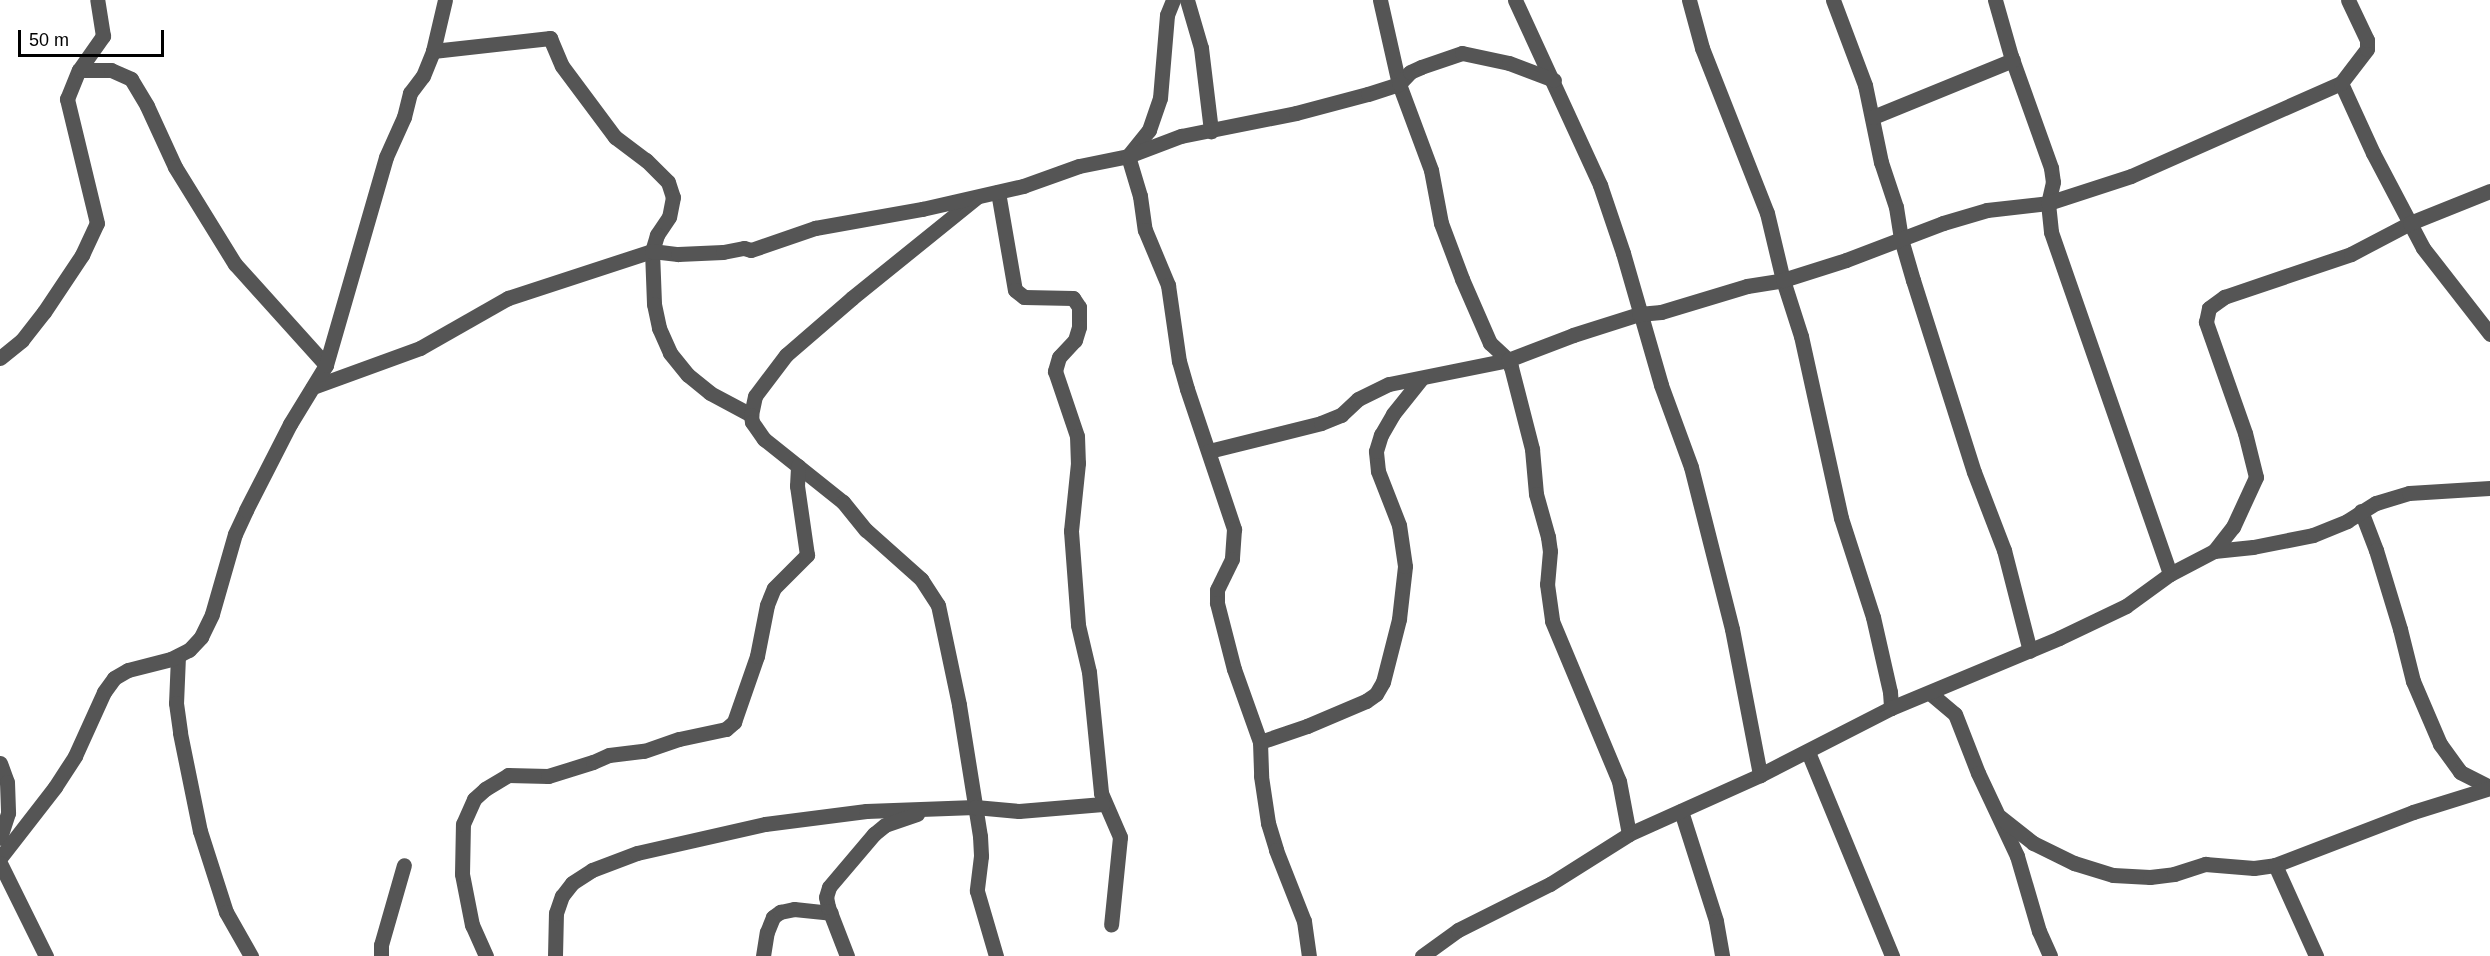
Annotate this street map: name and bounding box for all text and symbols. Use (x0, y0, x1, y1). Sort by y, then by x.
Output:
scale bar (21, 18, 166, 56)
text: 50 m (29, 30, 69, 50)

